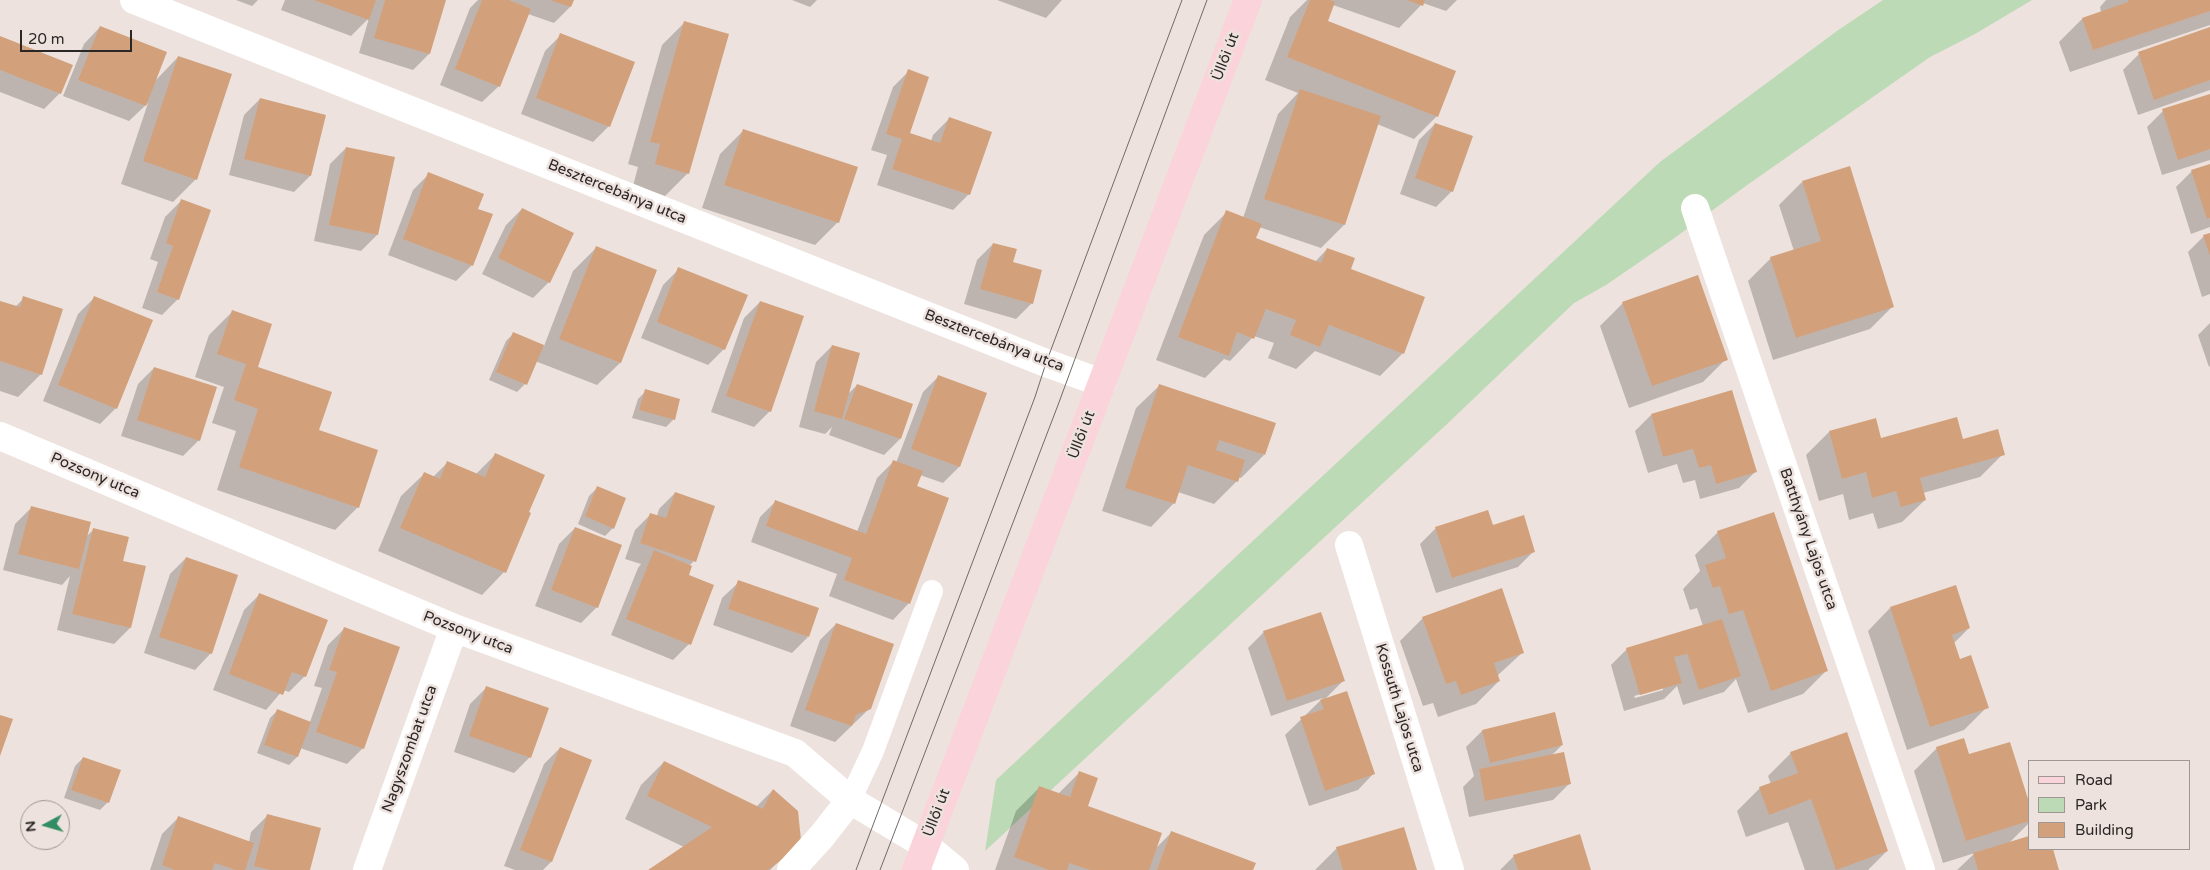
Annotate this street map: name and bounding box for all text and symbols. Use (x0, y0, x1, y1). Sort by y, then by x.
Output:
scale bar (22, 20, 135, 52)
text: 20 m (28, 30, 65, 48)
street label: Üllői út (1209, 30, 1243, 84)
street label: Besztercebánya utca (545, 156, 689, 228)
street label: Besztercebánya utca (922, 306, 1066, 376)
street label: Üllői út (1065, 408, 1099, 462)
street label: Pozsony utca (48, 449, 142, 503)
street label: Batthyány Lajos utca (1775, 466, 1841, 612)
street label: Pozsony utca (420, 608, 516, 658)
street label: Kossuth Lajos utca (1371, 641, 1427, 775)
street label: Nagyszombat utca (379, 683, 441, 815)
legend (2028, 760, 2190, 850)
text: Road (2075, 771, 2113, 789)
street label: Üllői út (920, 786, 954, 840)
text: Park (2075, 796, 2107, 814)
north arrow (20, 800, 70, 850)
text: N (22, 820, 40, 833)
text: Building (2075, 821, 2134, 839)

